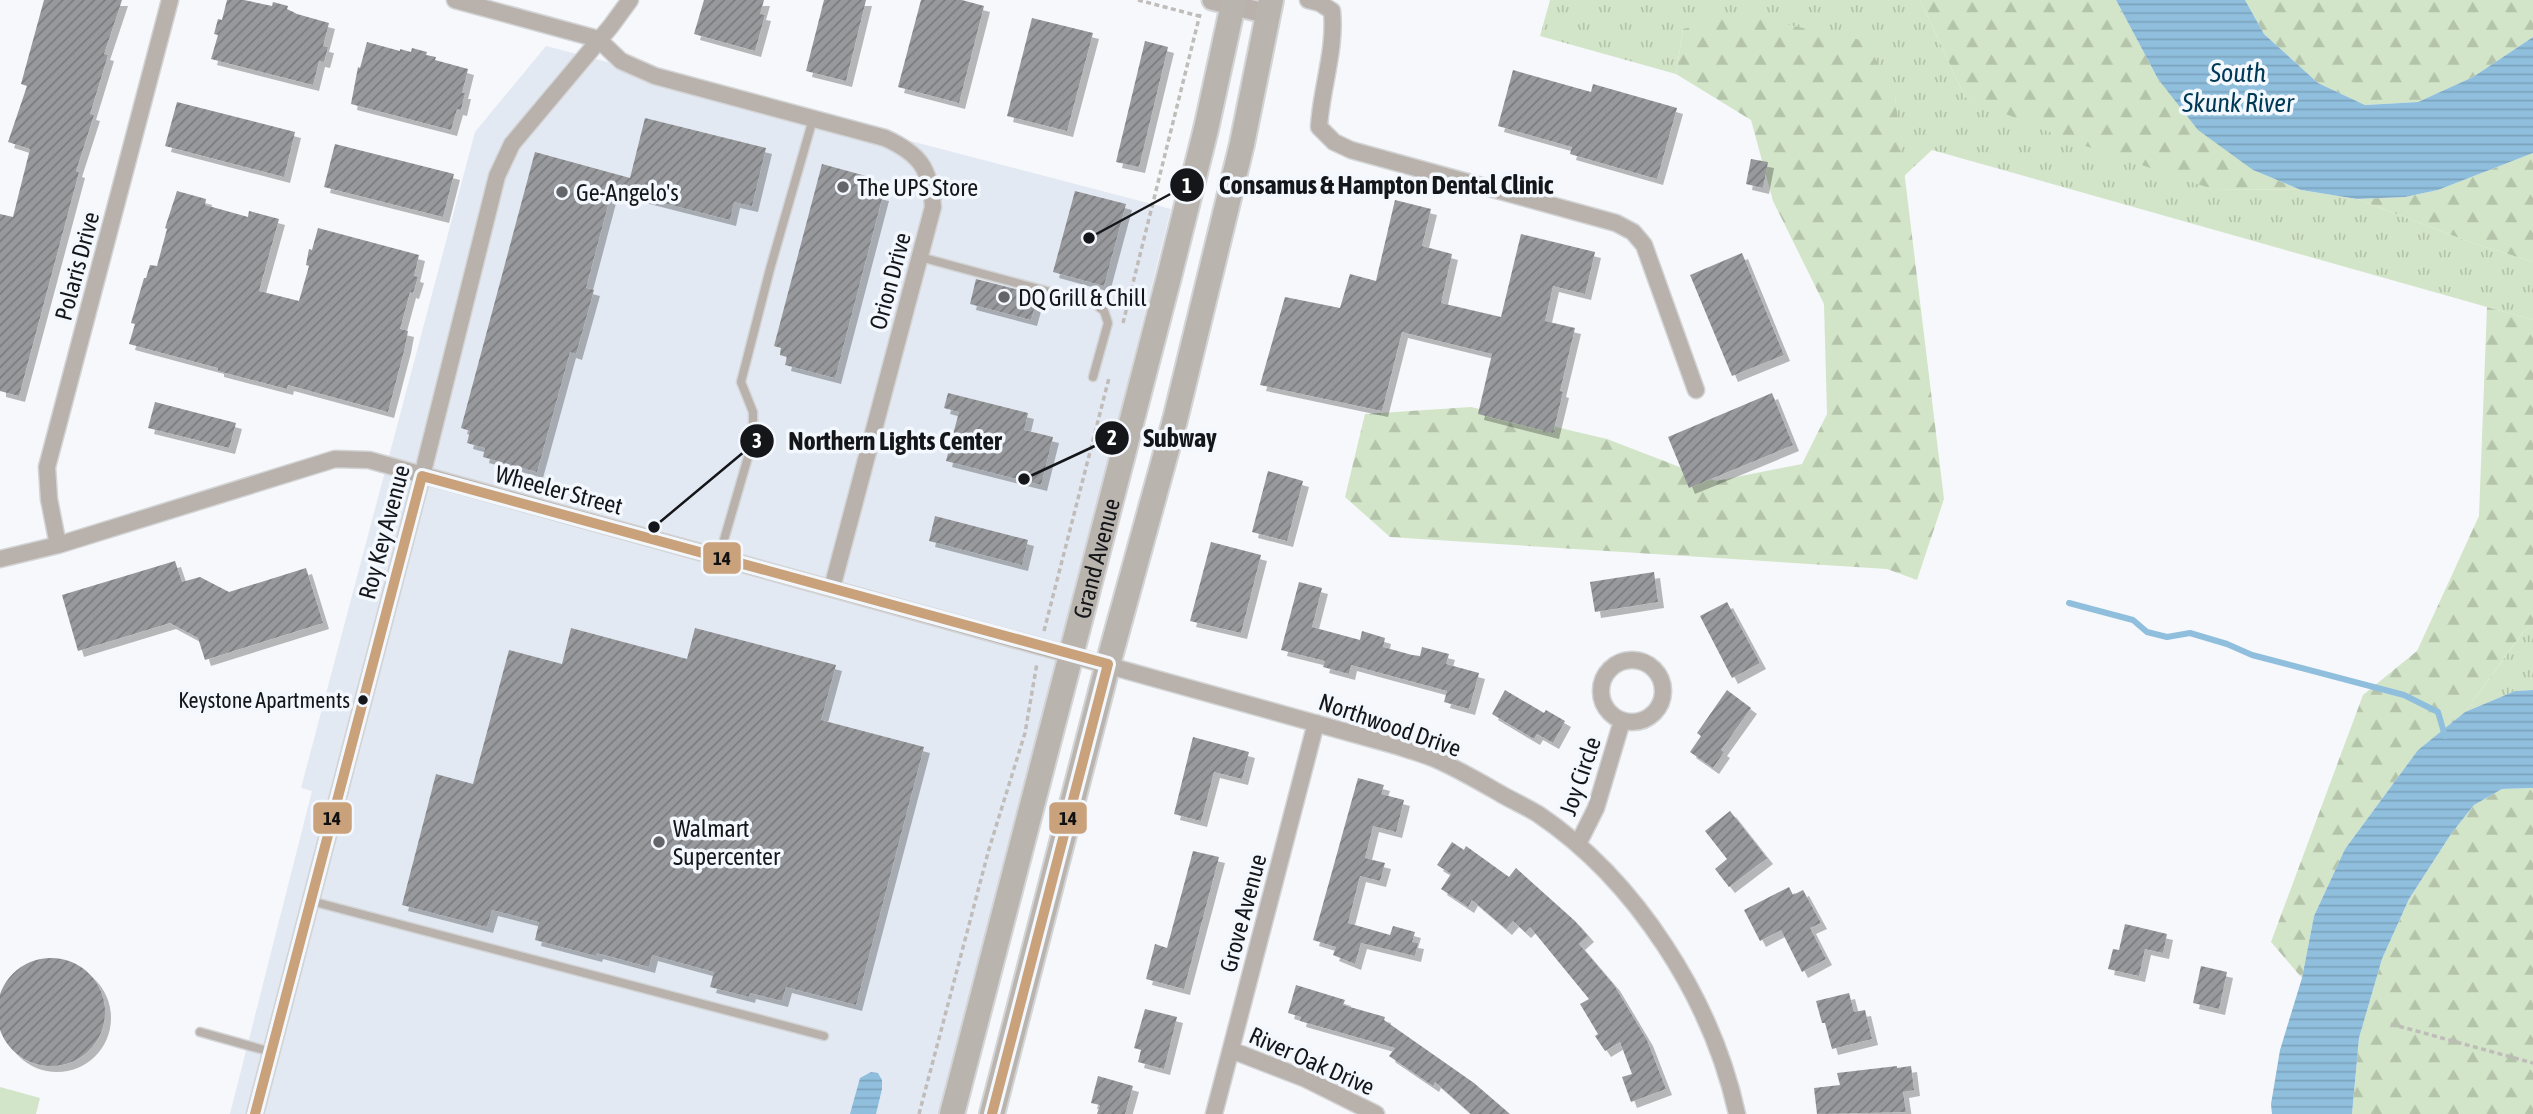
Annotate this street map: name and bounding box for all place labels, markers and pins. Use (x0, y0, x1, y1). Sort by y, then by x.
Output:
callout: Consamus & Hampton Dental Clinic (1170, 162, 1567, 209)
place label: The UPS Store (857, 174, 978, 201)
place label: Ge-Angelo's (576, 179, 679, 206)
marker: The UPS Store (835, 179, 851, 195)
marker: Ge-Angelo's (554, 184, 570, 200)
place label: DQ Grill & Chill (1018, 284, 1147, 311)
marker: DQ Grill & Chill (996, 289, 1012, 305)
callout: Subway (1094, 414, 1231, 461)
callout: Northern Lights Center (739, 417, 1016, 464)
place label: Keystone Apartments (178, 687, 350, 713)
marker: Keystone Apartments (356, 693, 370, 707)
place label: Walmart Supercenter (673, 815, 781, 870)
marker: Walmart Supercenter (651, 834, 667, 850)

